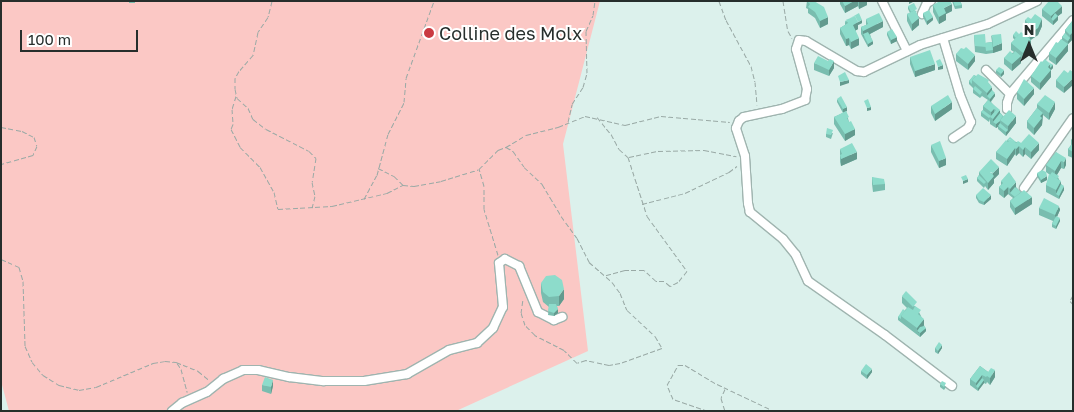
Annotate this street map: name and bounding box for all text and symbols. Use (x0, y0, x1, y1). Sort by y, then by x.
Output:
scale bar (22, 20, 140, 52)
north arrow (1004, 20, 1054, 70)
text: N (1024, 21, 1034, 38)
place label: Colline des Molx (439, 22, 582, 44)
marker: Colline des Molx (423, 27, 435, 39)
text: 100 m (28, 30, 71, 48)

